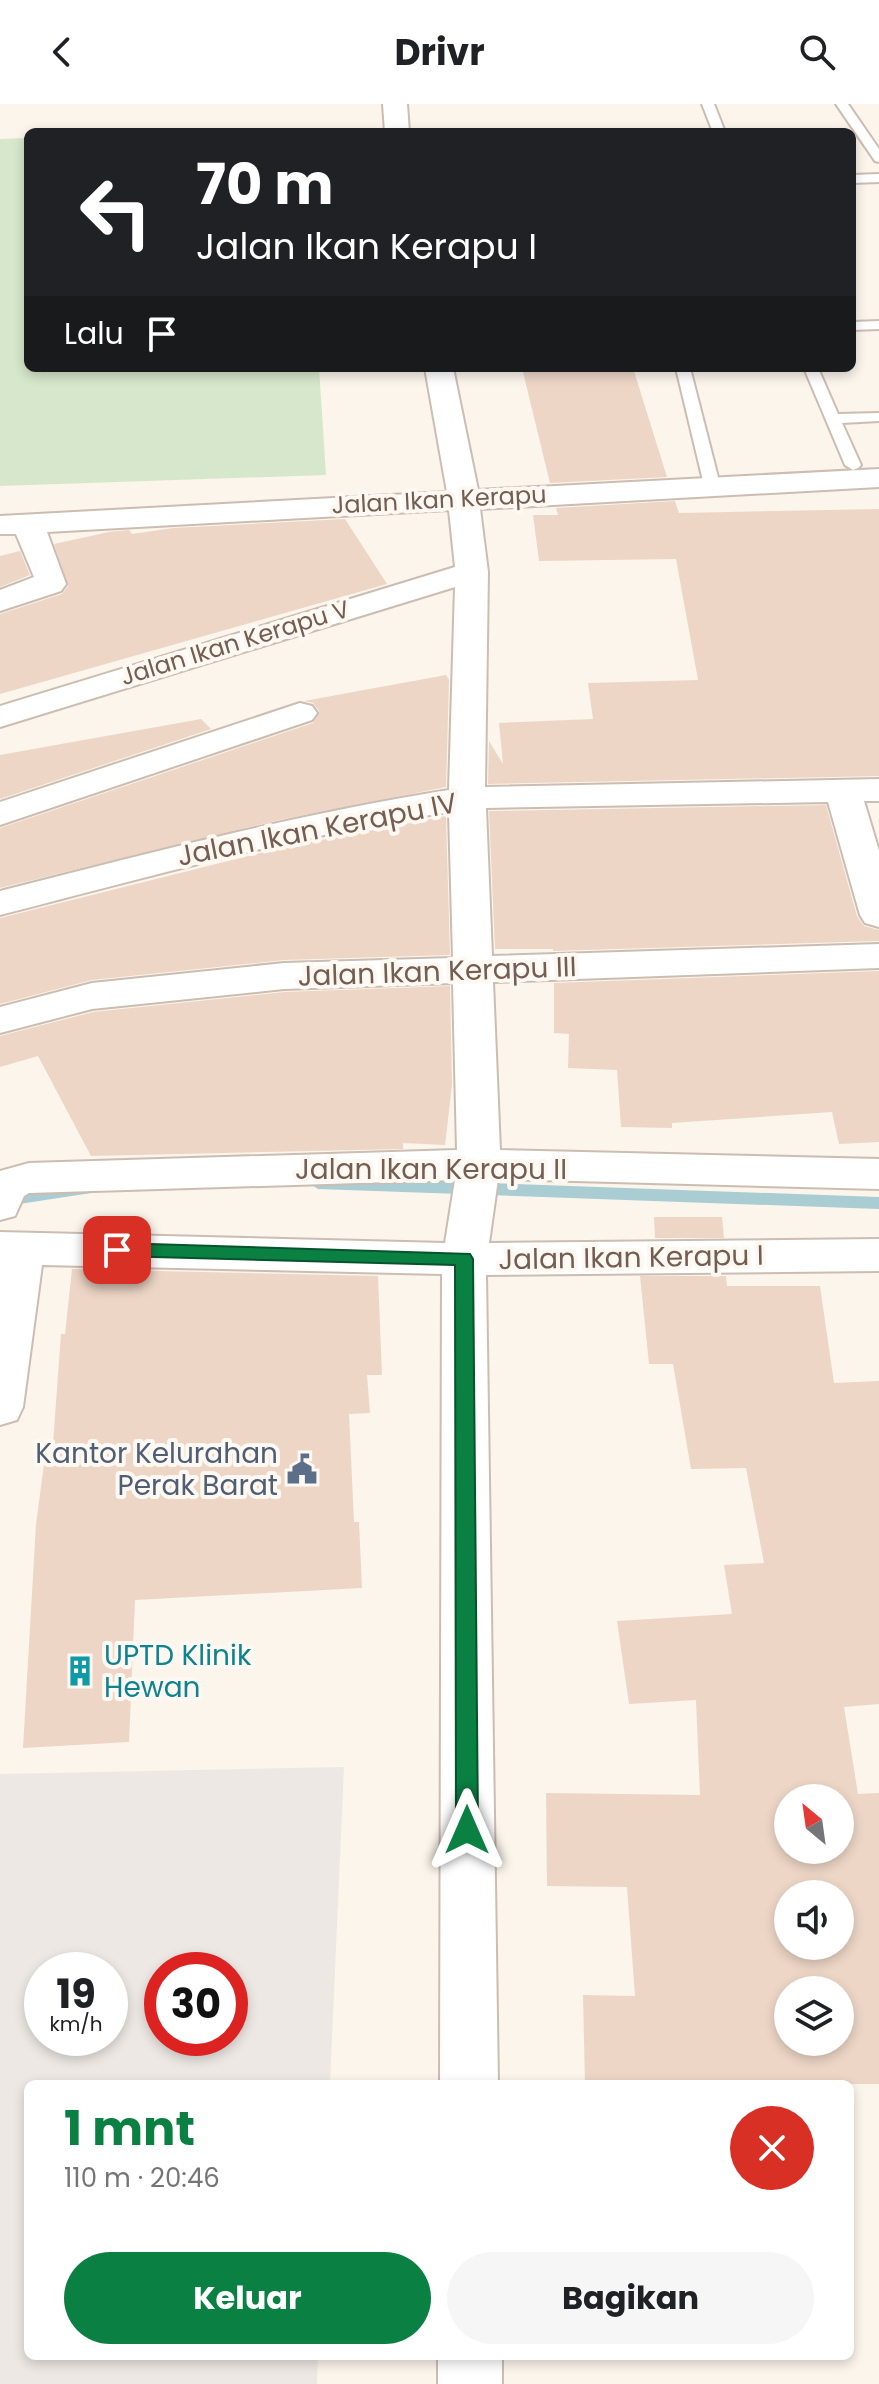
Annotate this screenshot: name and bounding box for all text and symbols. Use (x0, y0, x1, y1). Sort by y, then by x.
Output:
text: Drivr (394, 27, 485, 78)
icon: back (40, 30, 84, 74)
icon: search (795, 30, 839, 74)
text: 70 m (196, 145, 334, 224)
icon: left (64, 160, 168, 264)
text: Jalan Ikan Kerapu I (196, 221, 537, 272)
text: Lalu (64, 312, 124, 355)
icon: arrive (140, 312, 184, 356)
street label: Jalan Ikan Kerapu (331, 477, 547, 522)
street label: Jalan Ikan Kerapu V (116, 592, 353, 693)
street label: Jalan Ikan Kerapu IV (174, 783, 460, 876)
street label: Jalan Ikan Kerapu III (297, 947, 577, 996)
street label: Jalan Ikan Kerapu II (295, 1150, 567, 1189)
pin (83, 1216, 151, 1284)
icon: arrive (95, 1228, 139, 1272)
street label: Jalan Ikan Kerapu I (498, 1236, 764, 1279)
place label: Kantor Kelurahan Perak Barat (35, 1434, 278, 1505)
public building icon: Kantor Kelurahan Perak Barat (285, 1452, 319, 1486)
place label: UPTD Klinik Hewan (104, 1636, 252, 1707)
building icon: UPTD Klinik Hewan (63, 1654, 97, 1688)
north arrow (774, 1784, 854, 1864)
map controls (774, 1784, 854, 2056)
position arrow (425, 1788, 509, 1872)
button: sound (774, 1880, 854, 1960)
speed limit sign: 30 (144, 1952, 248, 2056)
text: 19 (56, 1966, 96, 2022)
button: layers (774, 1976, 854, 2056)
text: km/h (49, 2010, 103, 2038)
text: 1 mnt (64, 2095, 195, 2162)
button: close (730, 2106, 814, 2190)
text: 110 m · 20:46 (64, 2160, 220, 2196)
button: Keluar (64, 2252, 431, 2344)
button: Bagikan (447, 2252, 814, 2344)

